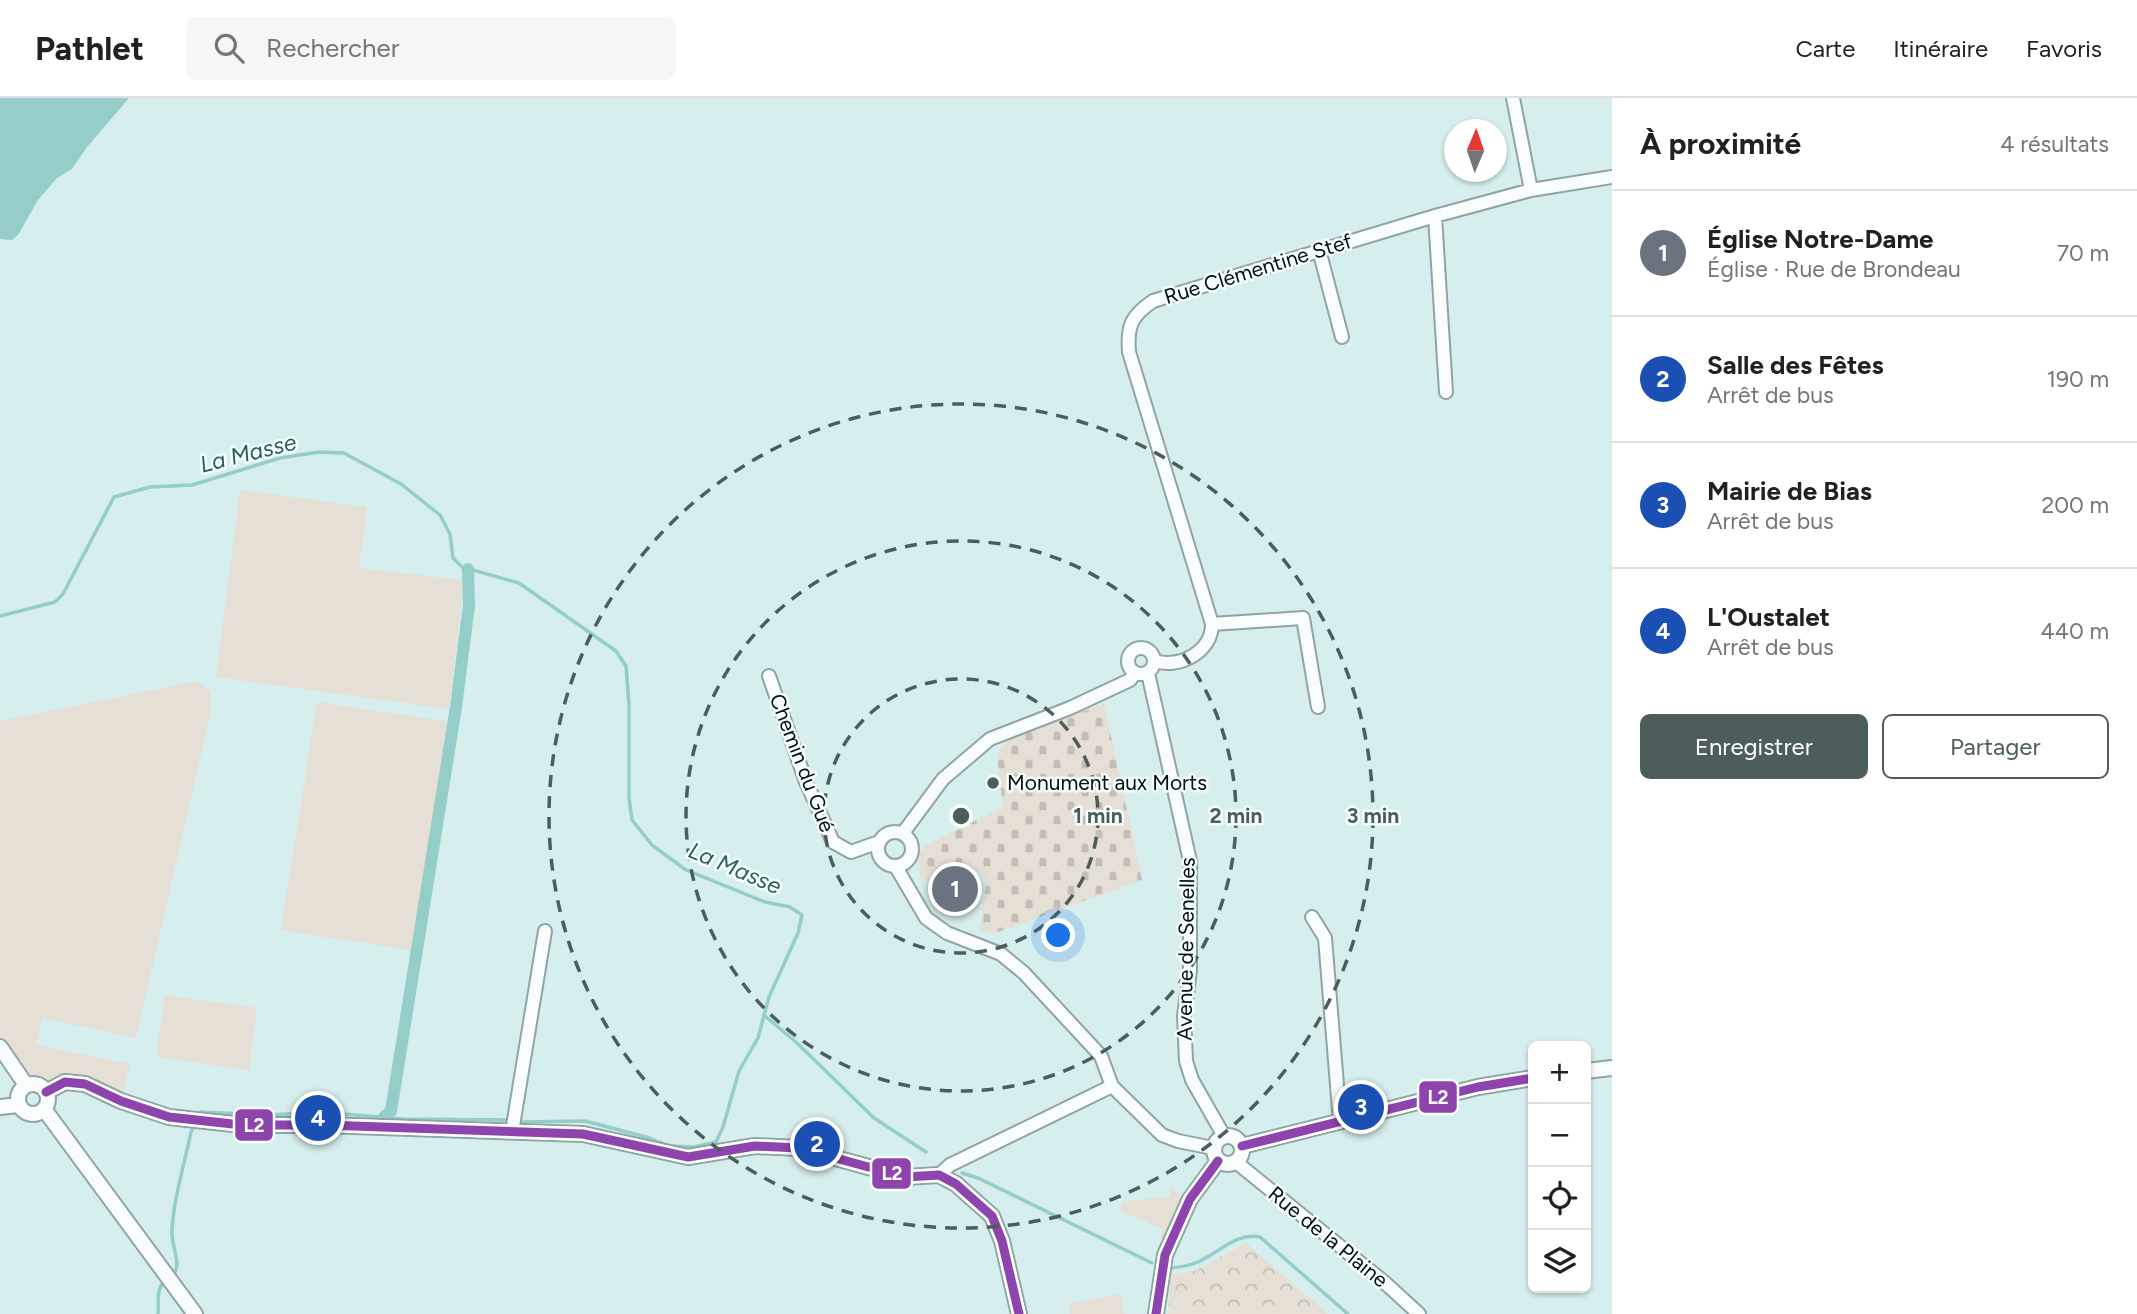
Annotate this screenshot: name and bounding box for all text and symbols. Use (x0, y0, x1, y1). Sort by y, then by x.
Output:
search box (186, 17, 676, 80)
text: Pathlet (35, 29, 144, 68)
icon: search (210, 29, 248, 67)
text: Rechercher (266, 32, 400, 64)
text: Carte (1795, 34, 1855, 63)
text: Itinéraire (1893, 34, 1988, 63)
text: Favoris (2026, 34, 2102, 63)
north arrow (1444, 119, 1507, 182)
text: À proximité (1640, 125, 1801, 162)
text: 4 résultats (2000, 130, 2109, 158)
text: Église Notre-Dame (1707, 223, 1934, 255)
street label: Rue Clémentine Stef (1161, 228, 1355, 309)
text: 1 (1658, 239, 1668, 267)
text: 70 m (2057, 239, 2109, 267)
text: Église · Rue de Brondeau (1707, 255, 1961, 283)
text: Salle des Fêtes (1707, 349, 1884, 381)
text: 2 (1656, 365, 1670, 393)
text: 190 m (2046, 365, 2109, 393)
text: Arrêt de bus (1707, 381, 1834, 409)
water label: La Masse (197, 427, 299, 478)
text: Mairie de Bias (1707, 475, 1872, 507)
text: 3 (1657, 491, 1669, 519)
text: 200 m (2041, 491, 2109, 519)
text: Arrêt de bus (1707, 507, 1834, 535)
text: L'Oustalet (1707, 601, 1830, 633)
text: 4 (1656, 617, 1670, 645)
text: 440 m (2040, 617, 2109, 645)
text: Arrêt de bus (1707, 633, 1834, 661)
street label: Chemin du Gué (765, 690, 840, 836)
button: Enregistrer (1640, 714, 1868, 779)
button: Partager (1882, 714, 2109, 779)
place label: Monument aux Morts (1007, 770, 1207, 795)
marker: Monument aux Morts (985, 775, 1001, 791)
text: 1 min (1073, 803, 1123, 828)
text: 2 min (1210, 803, 1262, 828)
text: 3 min (1347, 803, 1399, 828)
centre of rings (949, 804, 973, 828)
water label: La Masse (684, 836, 786, 900)
street label: Avenue de Senelles (1171, 857, 1200, 1041)
pin: 1 (932, 863, 978, 915)
your location (1041, 918, 1075, 952)
map controls (1528, 1041, 1591, 1293)
button: + (1528, 1041, 1591, 1104)
line badge: L2 (1418, 1080, 1458, 1114)
pin: 3 (1338, 1081, 1384, 1133)
text: L2 (1427, 1086, 1449, 1109)
pin: 4 (295, 1092, 341, 1144)
button: − (1528, 1104, 1591, 1167)
line badge: L2 (234, 1108, 274, 1142)
text: L2 (243, 1114, 265, 1137)
pin: 2 (794, 1118, 840, 1170)
line badge: L2 (871, 1157, 912, 1190)
text: L2 (881, 1162, 903, 1185)
button: locate (1528, 1167, 1591, 1230)
street label: Rue de la Plaine (1264, 1181, 1393, 1292)
button: layers (1528, 1230, 1591, 1293)

